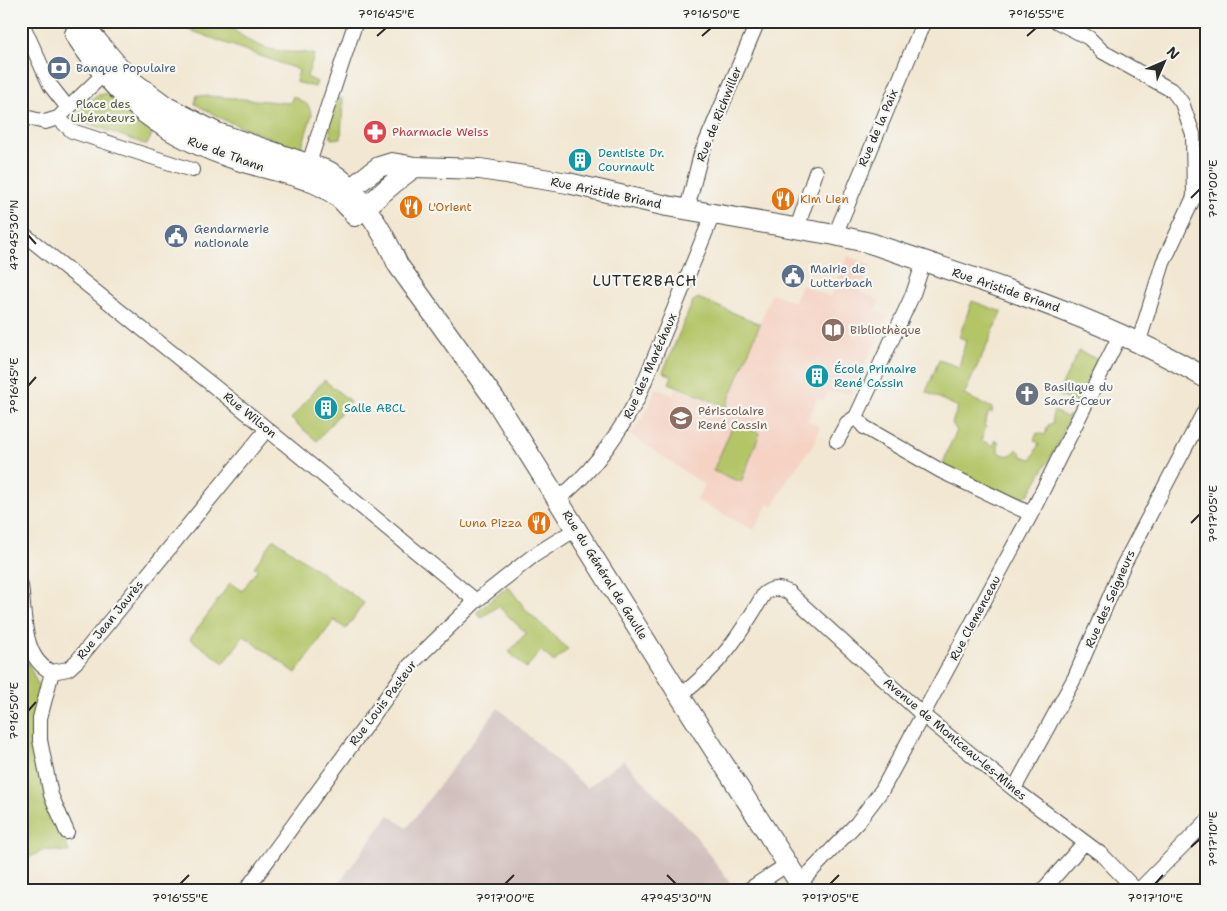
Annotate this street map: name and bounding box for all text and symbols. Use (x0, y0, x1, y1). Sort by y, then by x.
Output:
text: 7°16'45"E (357, 6, 415, 22)
text: 7°16'50"E (682, 6, 740, 22)
text: 7°16'55"E (1008, 6, 1064, 22)
north arrow (1140, 38, 1190, 88)
text: N (1163, 43, 1183, 63)
bank icon: Banque Populaire (46, 55, 72, 81)
place label: Banque Populaire (76, 60, 176, 76)
street label: Rue de Richwiller (693, 64, 746, 164)
street label: Rue de la Paix (854, 87, 902, 169)
park label: Place des Libérateurs (71, 96, 135, 126)
pharmacy icon: Pharmacie Weiss (362, 119, 388, 145)
place label: Pharmacie Weiss (392, 124, 489, 140)
street label: Rue de Thann (185, 133, 267, 175)
place label: Dentiste Dr. Cournault (598, 145, 664, 175)
building icon: Dentiste Dr. Cournault (567, 147, 593, 173)
text: 7°17'00"E (1205, 159, 1221, 219)
street label: Rue Aristide Briand (549, 173, 663, 213)
restaurant icon: Kim Lien (770, 186, 796, 212)
place label: Kim Lien (800, 191, 849, 207)
restaurant icon: L'Orient (398, 194, 424, 220)
place label: L'Orient (428, 199, 472, 215)
text: 47°45'30"N (6, 200, 22, 270)
place label: Gendarmerie nationale (194, 221, 270, 251)
public building icon: Gendarmerie nationale (163, 223, 189, 249)
place label: Mairie de Lutterbach (810, 261, 873, 291)
public building icon: Mairie de Lutterbach (780, 263, 806, 289)
street label: Rue Aristide Briand (950, 264, 1062, 316)
district label: LUTTERBACH (593, 271, 697, 291)
street label: Rue des Maréchaux (619, 311, 681, 421)
library icon: Bibliothèque (820, 317, 846, 343)
place label: Bibliothèque (850, 322, 921, 338)
text: 7°16'45"E (6, 357, 22, 415)
place label: École Primaire René Cassin (834, 361, 917, 391)
building icon: École Primaire René Cassin (804, 363, 830, 389)
place label: Basilique du Sacré-Cœur (1044, 379, 1113, 409)
church icon: Basilique du Sacré-Cœur (1014, 381, 1040, 407)
street label: Rue Wilson (220, 388, 280, 442)
building icon: Salle ABCL (313, 395, 339, 421)
place label: Salle ABCL (344, 400, 406, 416)
place label: Périscolaire René Cassin (698, 403, 767, 433)
school or university icon: Périscolaire René Cassin (668, 405, 694, 431)
text: 7°17'05"E (1205, 485, 1221, 543)
street label: Rue du Général de Gaulle (559, 507, 651, 643)
restaurant icon: Luna Pizza (526, 510, 552, 536)
place label: Luna Pizza (459, 515, 523, 531)
street label: Rue des Seigneurs (1081, 548, 1139, 650)
street label: Rue Clemenceau (946, 573, 1004, 663)
street label: Rue Jean Jaurès (73, 577, 147, 663)
street label: Rue Louis Pasteur (346, 657, 421, 749)
street label: Avenue de Montceau-les-Mines (880, 674, 1030, 804)
text: 7°16'50"E (6, 682, 22, 740)
text: 7°17'10"E (1205, 811, 1221, 867)
text: 7°16'55"E (152, 890, 208, 906)
text: 7°17'00"E (475, 890, 535, 906)
text: 47°45'30"N (641, 890, 711, 906)
text: 7°17'05"E (801, 890, 859, 906)
text: 7°17'10"E (1127, 890, 1183, 906)

